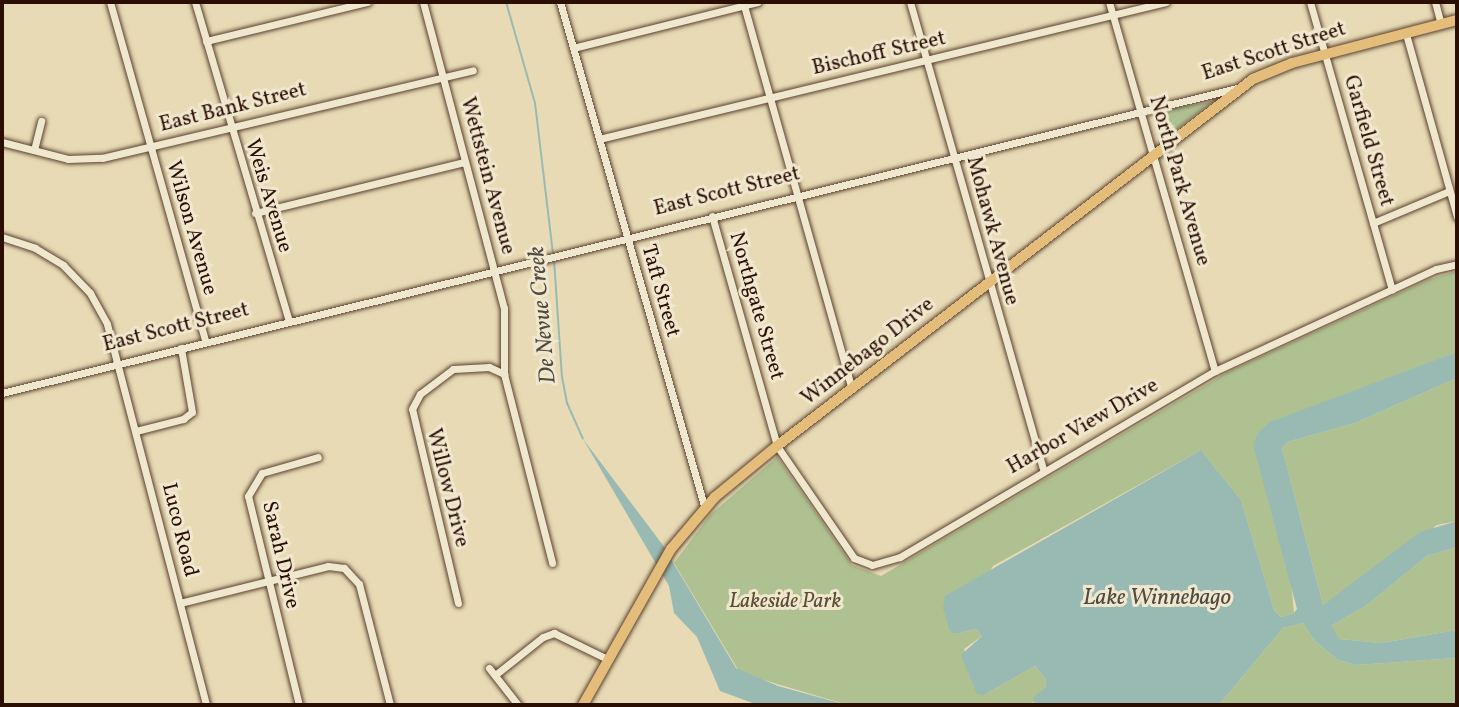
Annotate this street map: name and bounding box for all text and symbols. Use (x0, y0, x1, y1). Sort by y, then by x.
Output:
street label: East Scott Street (1199, 17, 1349, 87)
street label: Bischoff Street (811, 27, 947, 81)
street label: Garfield Street (1337, 73, 1399, 209)
street label: East Bank Street (157, 78, 309, 138)
street label: North Park Avenue (1143, 93, 1215, 269)
street label: Wettstein Avenue (454, 95, 520, 257)
street label: Weis Avenue (239, 136, 297, 256)
street label: Mohawk Avenue (960, 154, 1024, 308)
street label: Wilson Avenue (160, 158, 222, 298)
street label: East Scott Street (651, 162, 803, 222)
street label: Northgate Street (723, 229, 789, 383)
street label: Taft Street (635, 242, 685, 340)
water label: De Nevue Creek (523, 245, 563, 385)
street label: Winnebago Drive (797, 292, 939, 412)
street label: East Scott Street (100, 298, 252, 358)
street label: Harbor View Drive (1002, 373, 1164, 481)
street label: Willow Drive (420, 426, 474, 550)
street label: Luco Road (155, 480, 203, 580)
street label: Sarah Drive (255, 499, 305, 611)
water label: Lake Winnebago (1083, 584, 1231, 612)
park label: Lakeside Park (729, 589, 841, 615)

